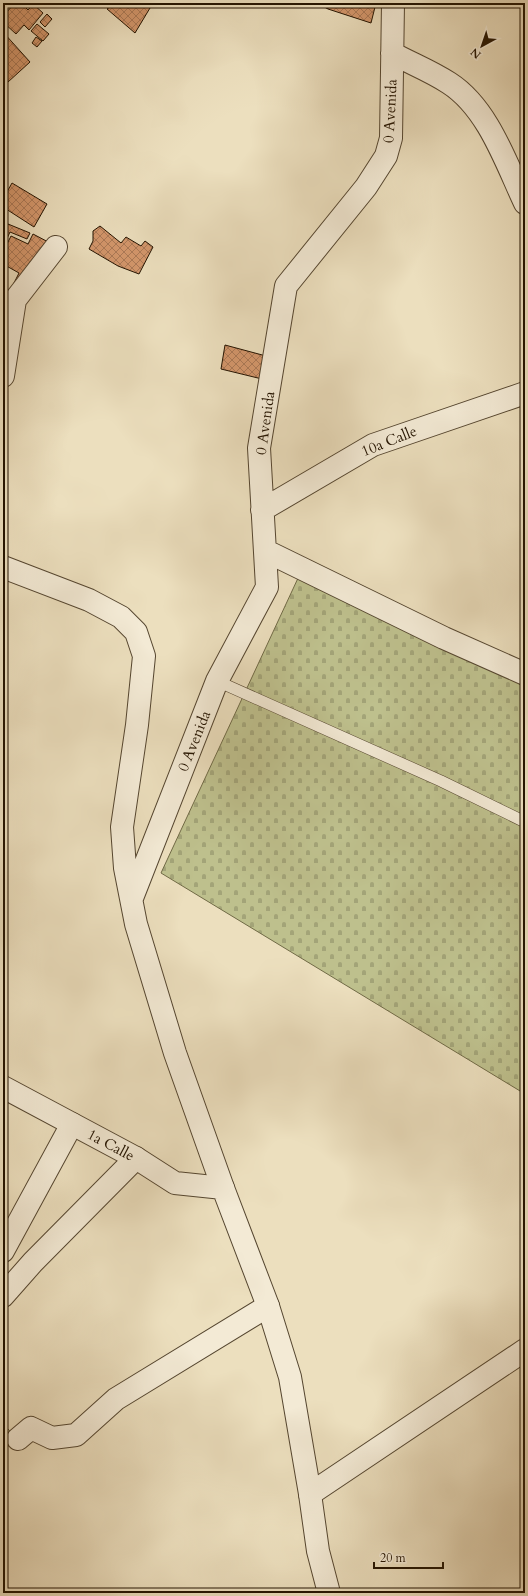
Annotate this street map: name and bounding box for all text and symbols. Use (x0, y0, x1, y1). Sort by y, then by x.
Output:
north arrow (462, 26, 502, 66)
text: N (467, 44, 484, 62)
street label: 0 Avenida (378, 78, 402, 143)
street label: 0 Avenida (251, 389, 279, 456)
street label: 10a Calle (358, 421, 420, 461)
street label: 0 Avenida (173, 707, 215, 774)
street label: 1a Calle (84, 1124, 138, 1166)
scale bar (374, 1544, 443, 1570)
text: 20 m (380, 1550, 407, 1566)

